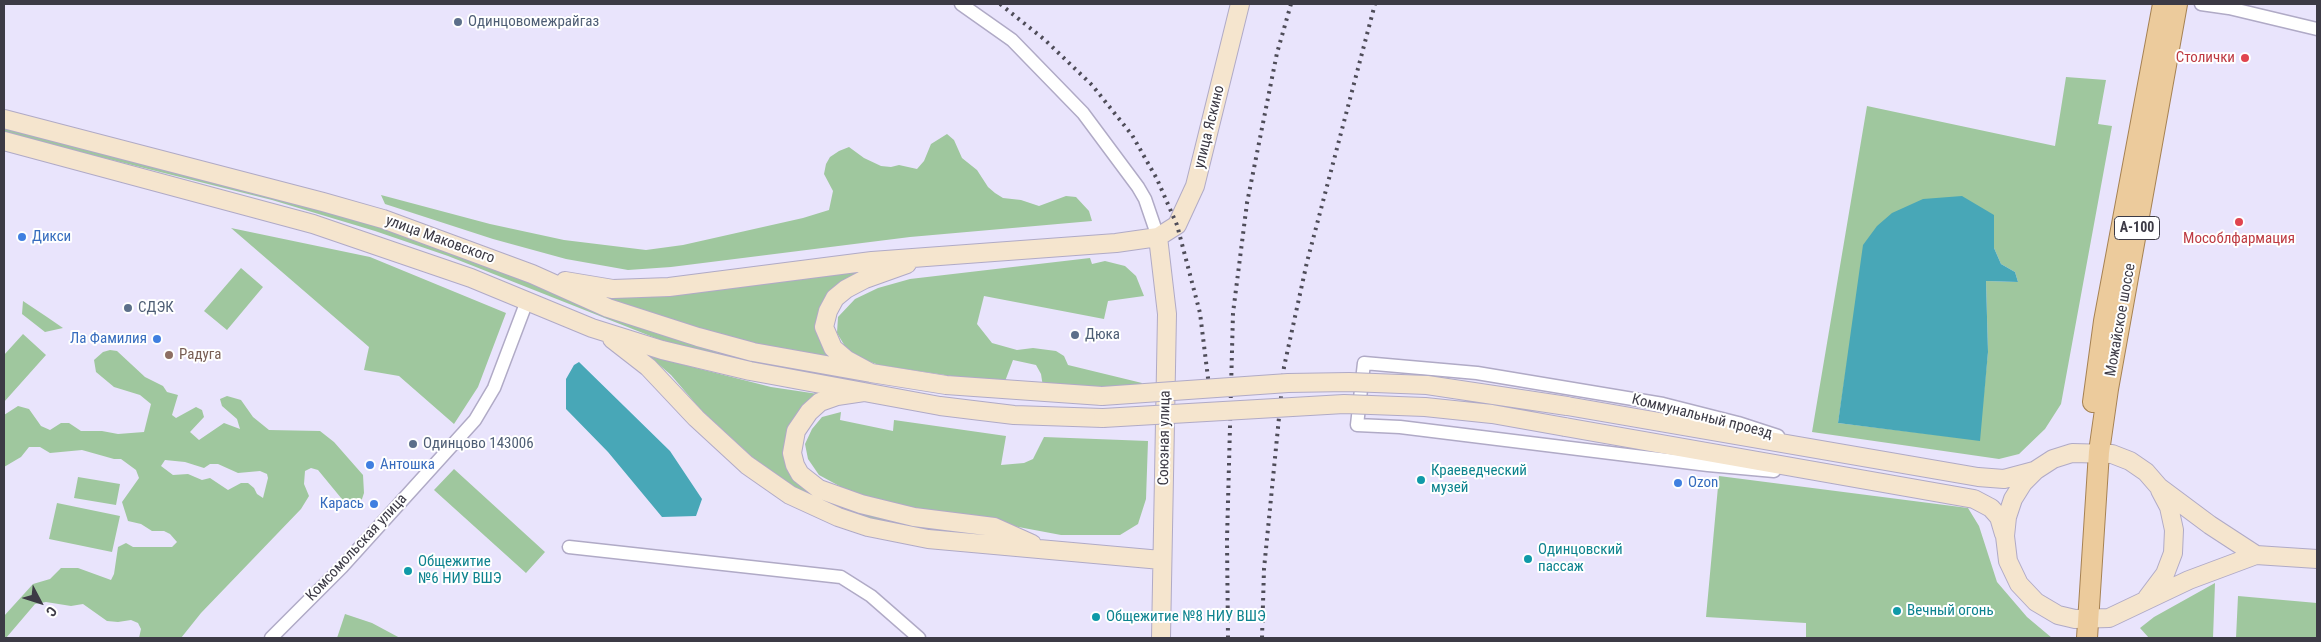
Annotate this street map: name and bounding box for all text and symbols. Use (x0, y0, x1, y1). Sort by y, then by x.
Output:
place label: Одинцовомежрайгаз (468, 13, 599, 31)
marker: Одинцовомежрайгаз (452, 16, 464, 28)
place label: Столички (2176, 49, 2235, 67)
marker: Столички (2239, 52, 2251, 64)
street label: улица Яскино (1191, 84, 1229, 170)
street label: улица Маковского (383, 212, 497, 268)
marker: Мособлфармация (2233, 216, 2245, 228)
road number: А-100 (2114, 217, 2160, 240)
place label: Дикси (32, 228, 71, 246)
place label: Мособлфармация (2183, 230, 2295, 248)
marker: Дикси (16, 231, 28, 243)
street label: Можайское шоссе (2102, 262, 2140, 378)
place label: СДЭК (138, 299, 174, 317)
marker: СДЭК (122, 302, 134, 314)
place label: Дюка (1085, 326, 1120, 344)
marker: Дюка (1069, 329, 1081, 341)
place label: Ла Фамилия (70, 330, 147, 348)
marker: Ла Фамилия (151, 333, 163, 345)
place label: Радуга (179, 346, 221, 364)
marker: Радуга (163, 349, 175, 361)
street label: Союзная улица (1155, 390, 1175, 486)
street label: Коммунальный проезд (1630, 391, 1774, 443)
place label: Одинцово 143006 (423, 435, 534, 453)
marker: Одинцово 143006 (407, 438, 419, 450)
place label: Антошка (380, 456, 435, 474)
marker: Антошка (364, 459, 376, 471)
place label: Краеведческий музей (1431, 462, 1527, 497)
marker: Краеведческий музей (1415, 474, 1427, 486)
place label: Ozon (1688, 474, 1718, 492)
marker: Ozon (1672, 477, 1684, 489)
street label: Комсомольская улица (303, 491, 411, 605)
place label: Карась (320, 495, 364, 513)
marker: Карась (368, 498, 380, 510)
place label: Одинцовский пассаж (1538, 541, 1623, 576)
place label: Общежитие №6 НИУ ВШЭ (418, 553, 502, 588)
marker: Одинцовский пассаж (1522, 553, 1534, 565)
marker: Общежитие №6 НИУ ВШЭ (402, 565, 414, 577)
north arrow (15, 577, 65, 627)
place label: Вечный огонь (1907, 602, 1994, 620)
text: С (43, 603, 60, 620)
marker: Вечный огонь (1891, 605, 1903, 617)
place label: Общежитие №8 НИУ ВШЭ (1106, 608, 1266, 626)
marker: Общежитие №8 НИУ ВШЭ (1090, 611, 1102, 623)

